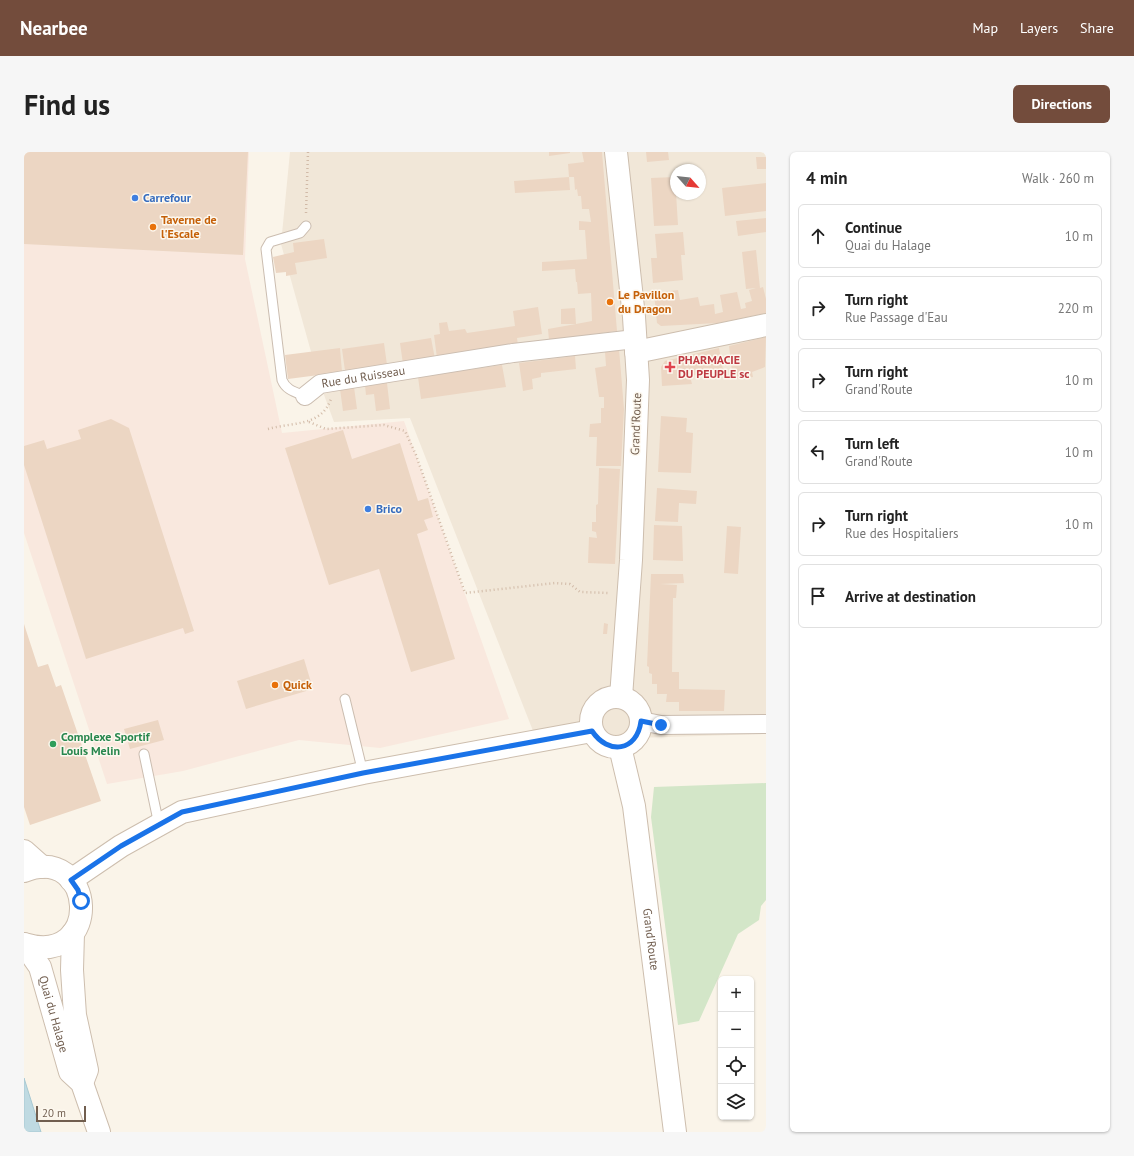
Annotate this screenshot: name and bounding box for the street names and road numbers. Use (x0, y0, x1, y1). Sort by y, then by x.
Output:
street label: Rue du Ruisseau (320, 362, 406, 391)
street label: Grand'Route (627, 392, 644, 455)
street label: Grand'Route (640, 907, 663, 971)
street label: Quai du Halage (36, 974, 72, 1054)

